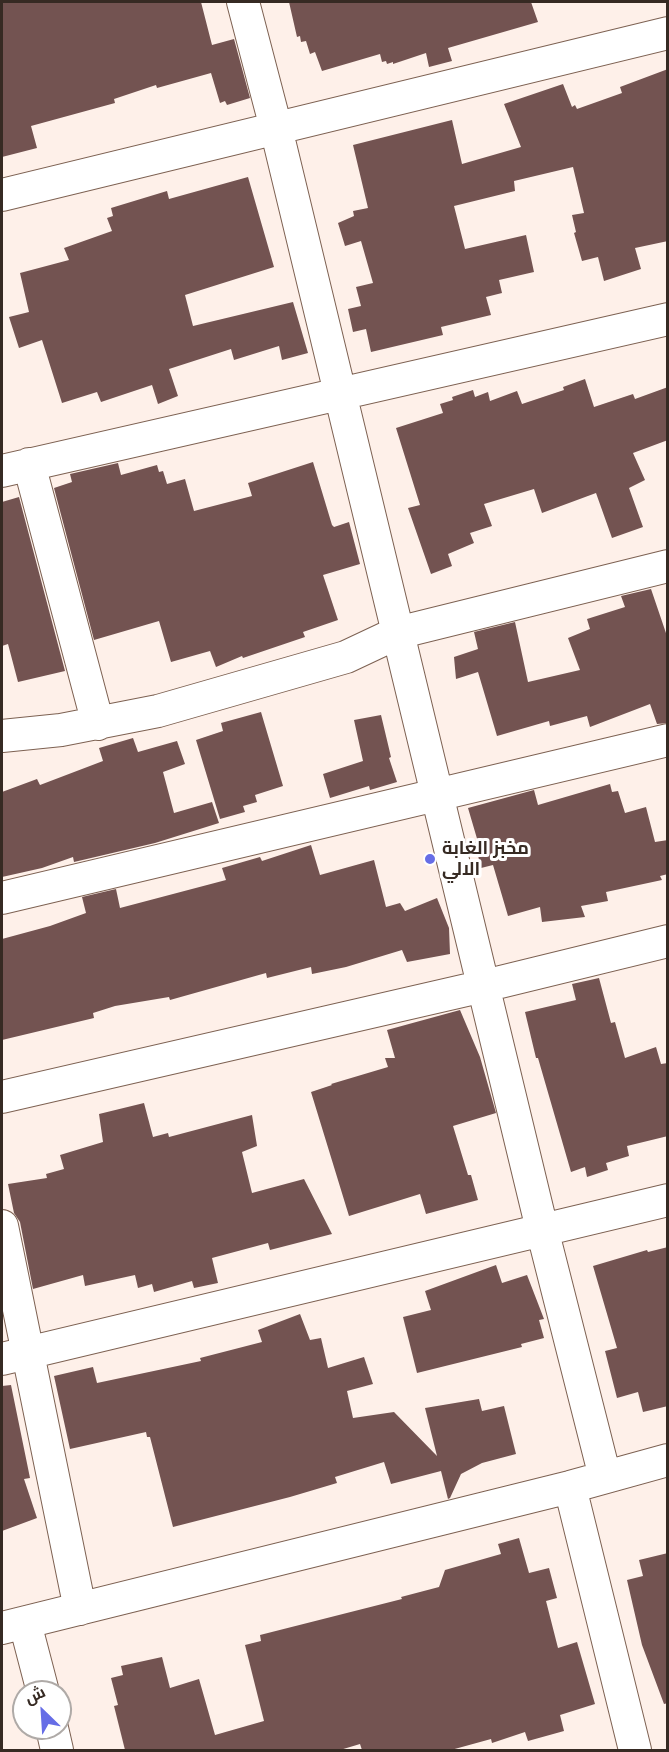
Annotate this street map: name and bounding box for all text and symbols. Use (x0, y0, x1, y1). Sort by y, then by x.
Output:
place label: مخبز الغابة الالي (442, 838, 529, 880)
marker: مخبز الغابة الالي (423, 852, 437, 866)
north arrow (12, 1680, 72, 1740)
text: ش (22, 1683, 48, 1707)

